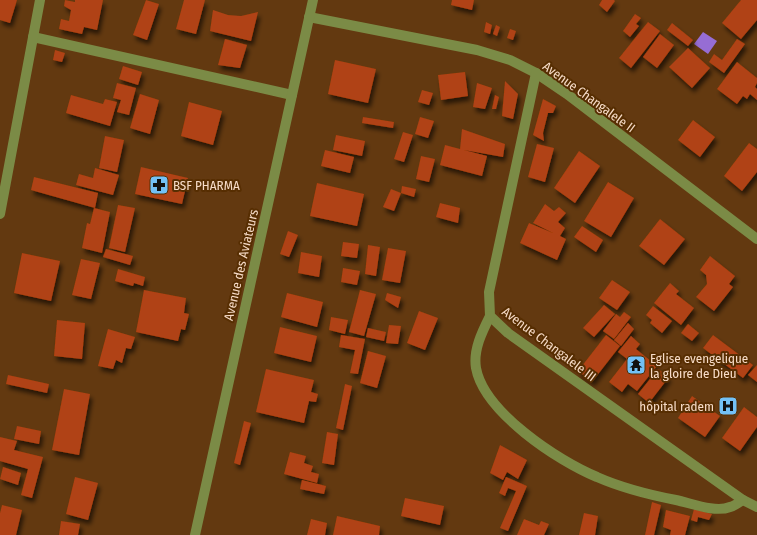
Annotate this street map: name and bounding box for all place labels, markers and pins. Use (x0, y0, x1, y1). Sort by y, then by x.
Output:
pharmacy icon: BSF PHARMA (148, 174, 170, 196)
place label: BSF PHARMA (173, 178, 240, 193)
place label: Eglise evengelique la gloire de Dieu (650, 351, 748, 381)
temple icon: Eglise evengelique la gloire de Dieu (625, 354, 647, 376)
hospital icon: hôpital radem (717, 395, 739, 417)
place label: hôpital radem (639, 399, 714, 414)

